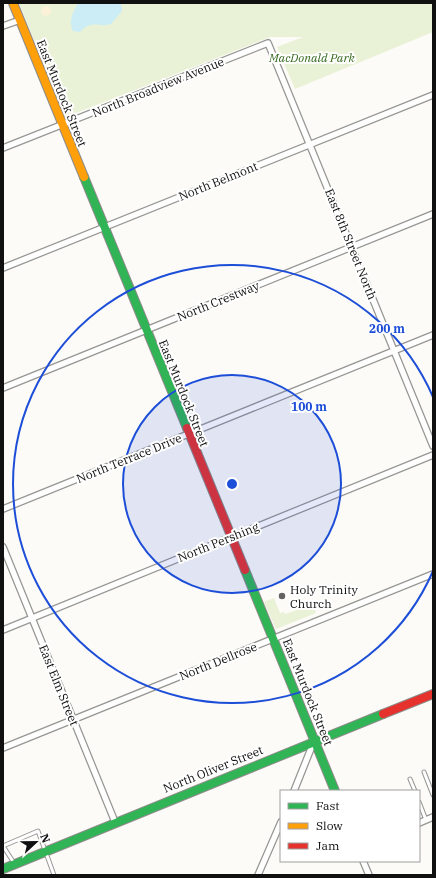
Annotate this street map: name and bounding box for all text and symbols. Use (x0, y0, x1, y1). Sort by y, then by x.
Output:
street label: East Murdock Street (34, 37, 90, 149)
park label: MacDonald Park (268, 50, 356, 65)
street label: North Broadview Avenue (90, 54, 226, 120)
street label: North Belmont (176, 158, 260, 204)
street label: East 8th Street North (322, 186, 380, 302)
street label: North Crestway (175, 277, 262, 324)
text: 200 m (369, 321, 405, 336)
street label: East Murdock Street (156, 337, 212, 449)
text: 100 m (291, 399, 327, 414)
street label: North Terrace Drive (74, 430, 184, 486)
centre of rings (225, 477, 239, 491)
street label: North Pershing (175, 519, 261, 565)
place label: Holy Trinity Church (290, 582, 358, 611)
marker: Holy Trinity Church (277, 591, 287, 601)
street label: East Murdock Street (280, 636, 336, 748)
street label: North Dellrose (177, 639, 259, 683)
street label: East Elm Street (36, 642, 82, 728)
street label: North Oliver Street (161, 742, 265, 796)
legend (280, 790, 420, 862)
text: Fast (316, 798, 340, 813)
text: Slow (316, 818, 343, 833)
north arrow (16, 822, 56, 862)
text: N (37, 832, 54, 845)
text: Jam (316, 838, 340, 853)

